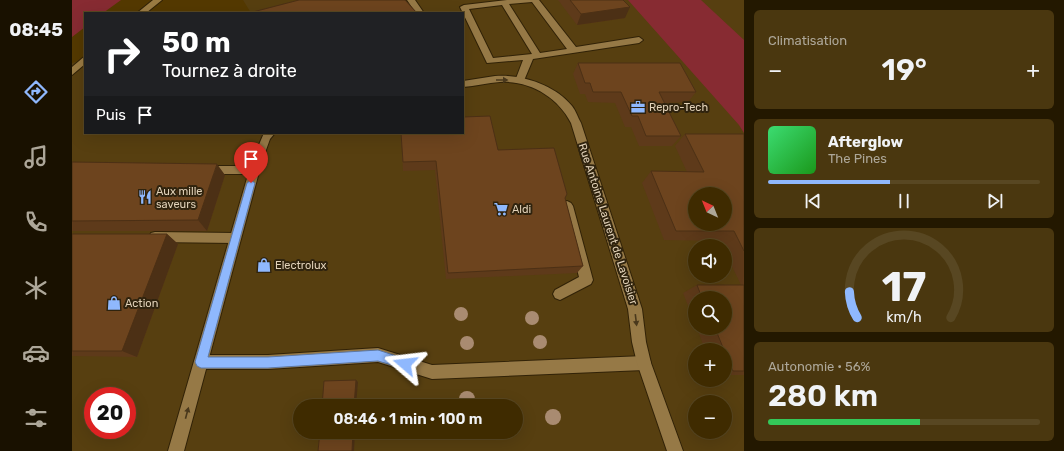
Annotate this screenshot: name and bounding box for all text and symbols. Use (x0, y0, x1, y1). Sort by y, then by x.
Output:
text: 08:45 (9, 19, 63, 41)
text: 50 m (162, 26, 231, 59)
icon: right (96, 28, 148, 80)
text: Climatisation (768, 33, 847, 48)
text: 19° (882, 52, 927, 88)
text: − (768, 57, 782, 84)
text: + (1026, 57, 1040, 84)
text: Tournez à droite (162, 60, 297, 82)
one-way arrow (496, 77, 509, 83)
icon: directions (22, 78, 50, 106)
office icon: Repro-Tech (630, 99, 646, 115)
place label: Repro-Tech (649, 101, 708, 114)
icon: arrive (134, 104, 156, 126)
text: Puis (96, 106, 126, 124)
text: Afterglow (828, 133, 903, 151)
pin (234, 142, 268, 183)
street label: Rue Antoine Laurent de Lavoisier (576, 142, 641, 307)
icon: music (22, 143, 50, 171)
icon: arrive (240, 148, 262, 170)
text: The Pines (828, 151, 887, 166)
place label: Aux mille saveurs (156, 185, 203, 211)
north arrow (688, 187, 732, 231)
map controls (688, 187, 732, 439)
restaurant icon: Aux mille saveurs (137, 189, 153, 205)
icon: previous (802, 190, 824, 212)
icon: pause (893, 190, 915, 212)
icon: next (984, 190, 1006, 212)
supermarket icon: Aldi (493, 201, 509, 217)
place label: Aldi (512, 203, 531, 216)
icon: phone (22, 208, 50, 236)
button: sound (688, 239, 732, 283)
shop icon: Electrolux (256, 257, 272, 273)
place label: Electrolux (275, 259, 327, 272)
text: 17 (882, 262, 926, 311)
icon: climate (22, 274, 50, 302)
button: search (688, 291, 732, 335)
shop icon: Action (106, 295, 122, 311)
place label: Action (125, 297, 158, 310)
text: km/h (886, 309, 922, 326)
one-way arrow (633, 314, 639, 326)
icon: car (22, 339, 50, 367)
position arrow (384, 343, 426, 385)
button: + (688, 343, 732, 387)
text: Autonomie · 56% (768, 359, 870, 374)
text: 280 km (768, 378, 878, 414)
speed limit sign: 20 (84, 387, 136, 439)
button: − (688, 395, 732, 439)
icon: filters (22, 404, 50, 432)
one-way arrow (184, 407, 190, 419)
text: 08:46 · 1 min · 100 m (334, 410, 482, 428)

